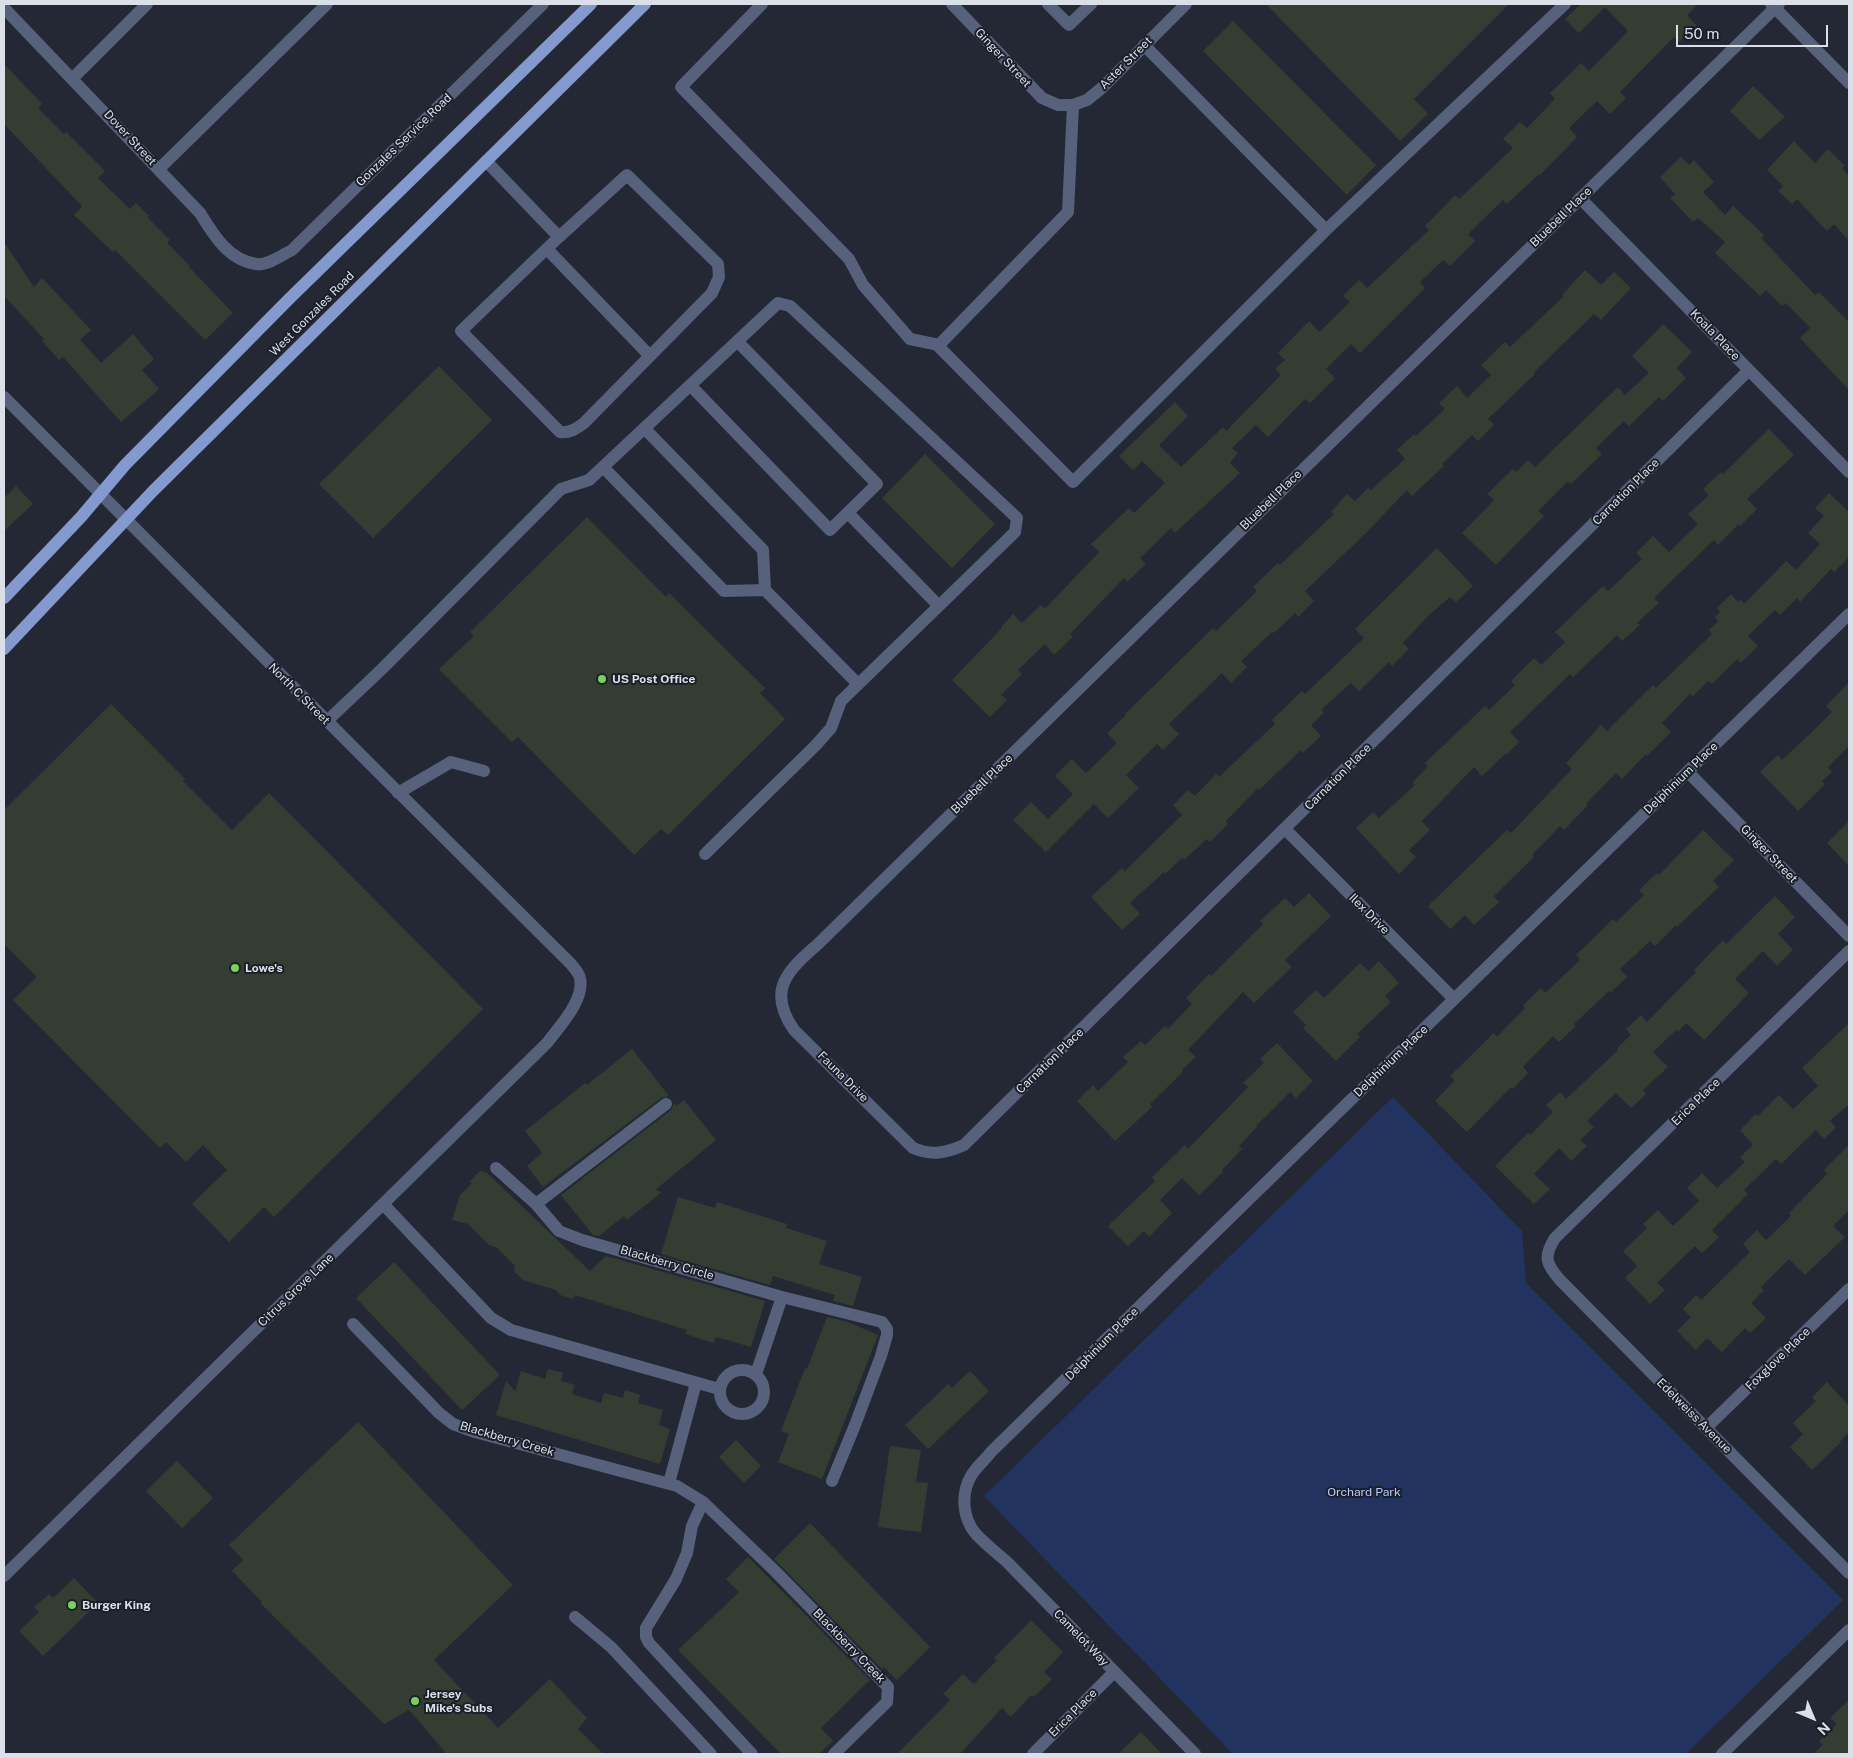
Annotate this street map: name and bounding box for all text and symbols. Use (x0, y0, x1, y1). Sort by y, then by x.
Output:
scale bar (1678, 15, 1830, 47)
street label: Ginger Street (972, 25, 1034, 91)
text: 50 m (1684, 25, 1719, 42)
street label: Aster Street (1097, 34, 1155, 92)
street label: Gonzales Service Road (353, 91, 455, 189)
street label: Dover Street (101, 107, 159, 169)
street label: Bluebell Place (1527, 184, 1595, 250)
street label: West Gonzales Road (267, 269, 357, 359)
street label: Koala Place (1687, 306, 1743, 364)
street label: Carnation Place (1590, 456, 1662, 528)
street label: Bluebell Place (1237, 467, 1305, 533)
street label: North C Street (265, 660, 333, 728)
place label: US Post Office (612, 672, 695, 686)
marker: US Post Office (596, 673, 608, 685)
street label: Delphinium Place (1641, 739, 1721, 817)
street label: Carnation Place (1302, 741, 1374, 813)
street label: Bluebell Place (948, 751, 1016, 817)
street label: Ginger Street (1738, 822, 1800, 886)
street label: Ilex Drive (1346, 891, 1392, 937)
place label: Lowe's (245, 961, 283, 975)
marker: Lowe's (229, 962, 241, 974)
street label: Delphinium Place (1351, 1022, 1431, 1100)
street label: Carnation Place (1013, 1025, 1087, 1097)
street label: Fauna Drive (815, 1049, 871, 1105)
street label: Erica Place (1669, 1075, 1723, 1129)
street label: Blackberry Circle (619, 1243, 715, 1283)
street label: Citrus Grove Lane (255, 1250, 337, 1330)
street label: Delphinium Place (1063, 1305, 1141, 1383)
street label: Foxglove Place (1743, 1324, 1813, 1394)
street label: Edelweiss Avenue (1654, 1376, 1734, 1456)
street label: Blackberry Creek (458, 1419, 556, 1459)
park label: Orchard Park (1327, 1485, 1401, 1499)
place label: Burger King (82, 1598, 151, 1612)
marker: Burger King (66, 1599, 78, 1611)
street label: Blackberry Creek (810, 1606, 888, 1686)
street label: Camelot Way (1050, 1607, 1112, 1669)
street label: Erica Place (1046, 1686, 1100, 1740)
place label: Jersey Mike's Subs (425, 1687, 493, 1715)
north arrow (1788, 1693, 1838, 1743)
marker: Jersey Mike's Subs (409, 1695, 421, 1707)
text: N (1814, 1719, 1833, 1738)

